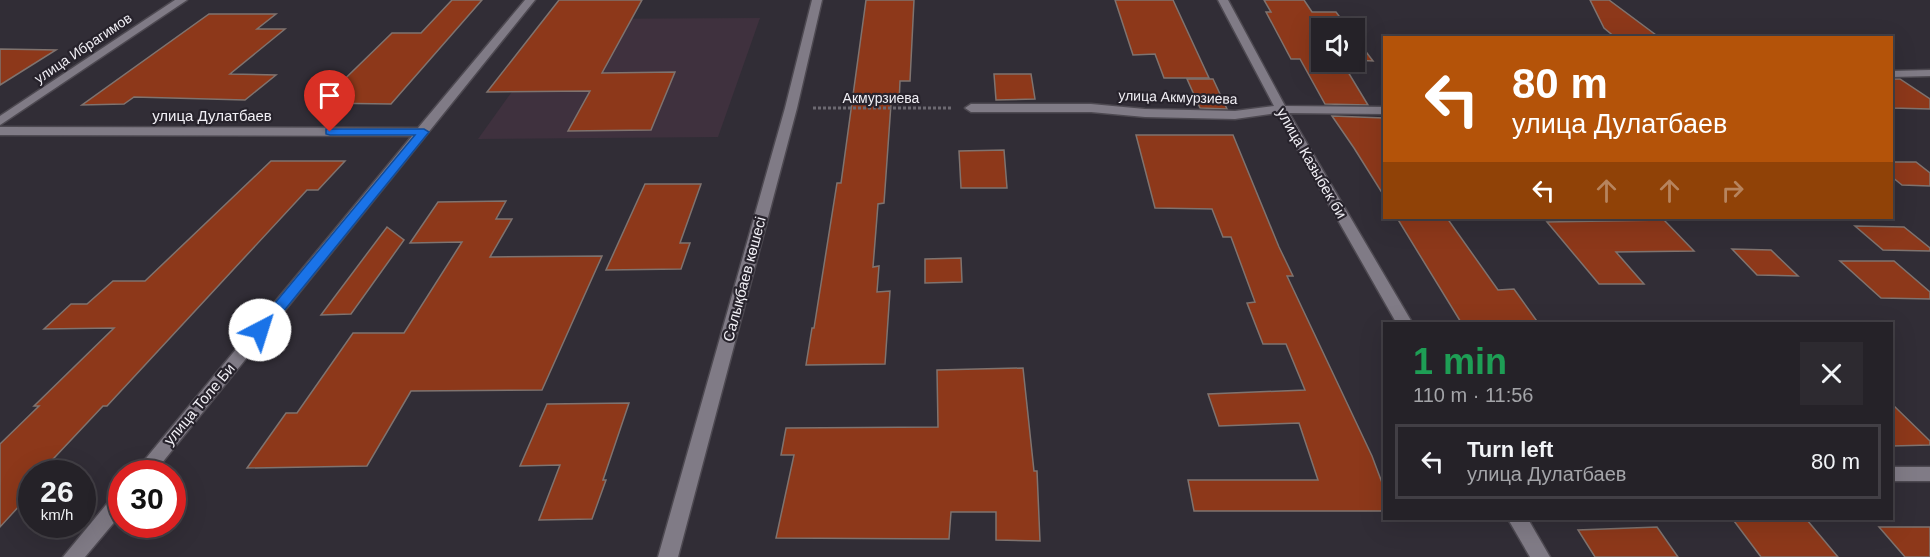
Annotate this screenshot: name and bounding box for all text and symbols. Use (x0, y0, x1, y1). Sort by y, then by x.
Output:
street label: улица Ибрагимов (31, 10, 135, 86)
map controls (1311, 18, 1365, 72)
button: sound (1311, 18, 1365, 72)
icon: left (1413, 60, 1491, 138)
text: 80 m (1512, 60, 1608, 107)
pin (304, 70, 355, 132)
icon: arrive (313, 79, 346, 112)
street label: улица Акмурзиева (1118, 87, 1238, 107)
street label: Акмурзиева (843, 90, 920, 106)
street label: улица Казыбек би (1274, 105, 1350, 221)
street label: улица Дулатбаев (152, 107, 272, 124)
text: улица Дулатбаев (1512, 109, 1727, 139)
icon: left (1527, 174, 1560, 207)
icon: ahead (1590, 174, 1623, 207)
icon: ahead (1653, 174, 1686, 207)
icon: right (1716, 174, 1749, 207)
street label: Салықбаев көшесі (719, 215, 769, 343)
position arrow (228, 298, 292, 362)
text: 1 min (1413, 341, 1507, 382)
button: close (1800, 342, 1863, 405)
street label: улица Толе Би (160, 360, 238, 448)
text: 110 m · 11:56 (1413, 384, 1533, 406)
text: Turn left (1467, 437, 1553, 462)
icon: left (1416, 445, 1449, 478)
text: 80 m (1811, 449, 1860, 474)
speed limit sign: 30 (108, 460, 186, 538)
text: улица Дулатбаев (1467, 463, 1626, 485)
text: 26 (40, 475, 74, 508)
text: km/h (41, 506, 73, 523)

